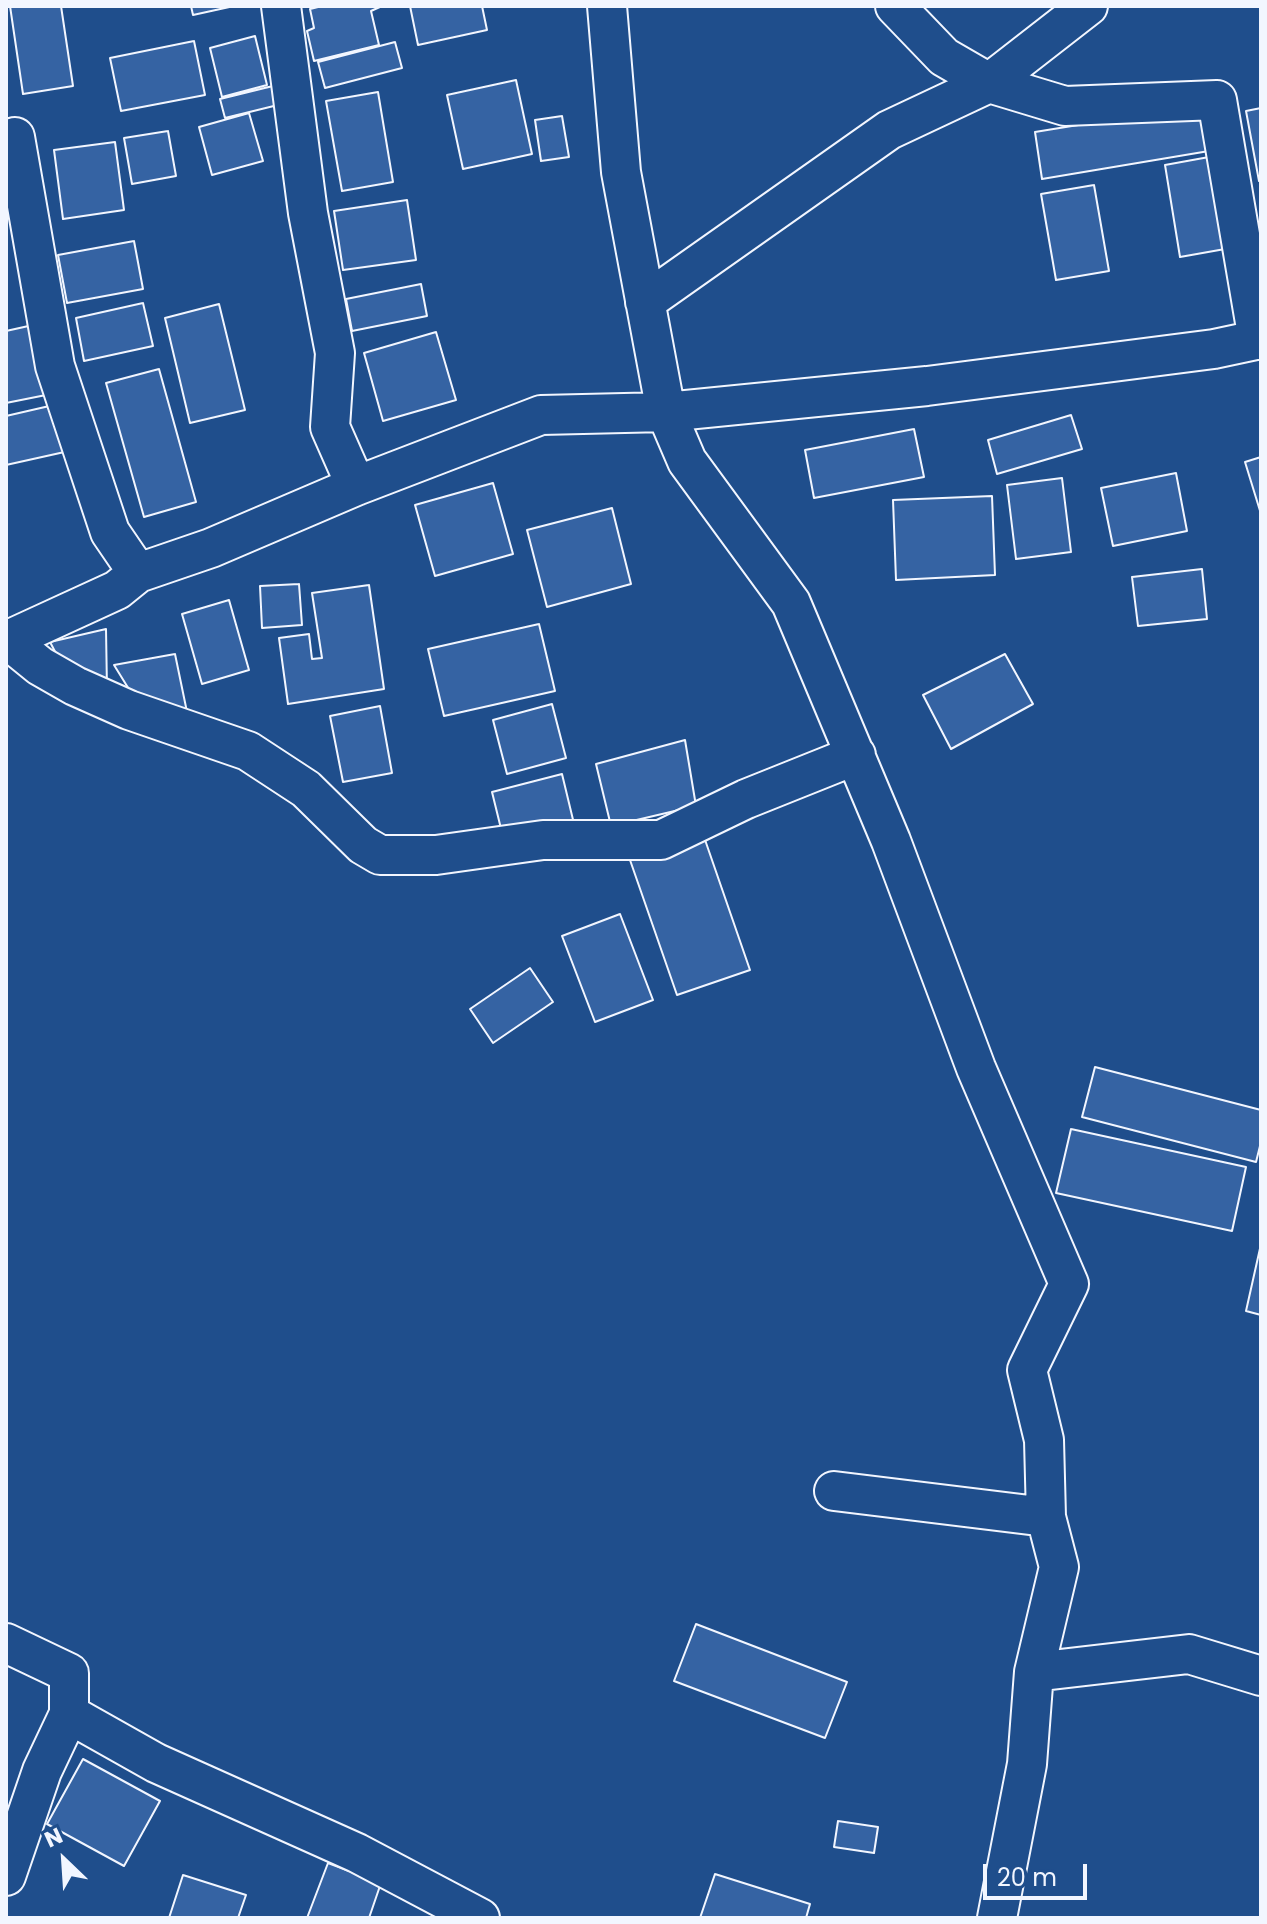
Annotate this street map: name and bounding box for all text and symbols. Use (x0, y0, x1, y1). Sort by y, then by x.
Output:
north arrow (24, 1820, 104, 1900)
text: N (40, 1820, 68, 1855)
scale bar (987, 1848, 1091, 1898)
text: 20 m (997, 1861, 1057, 1894)

